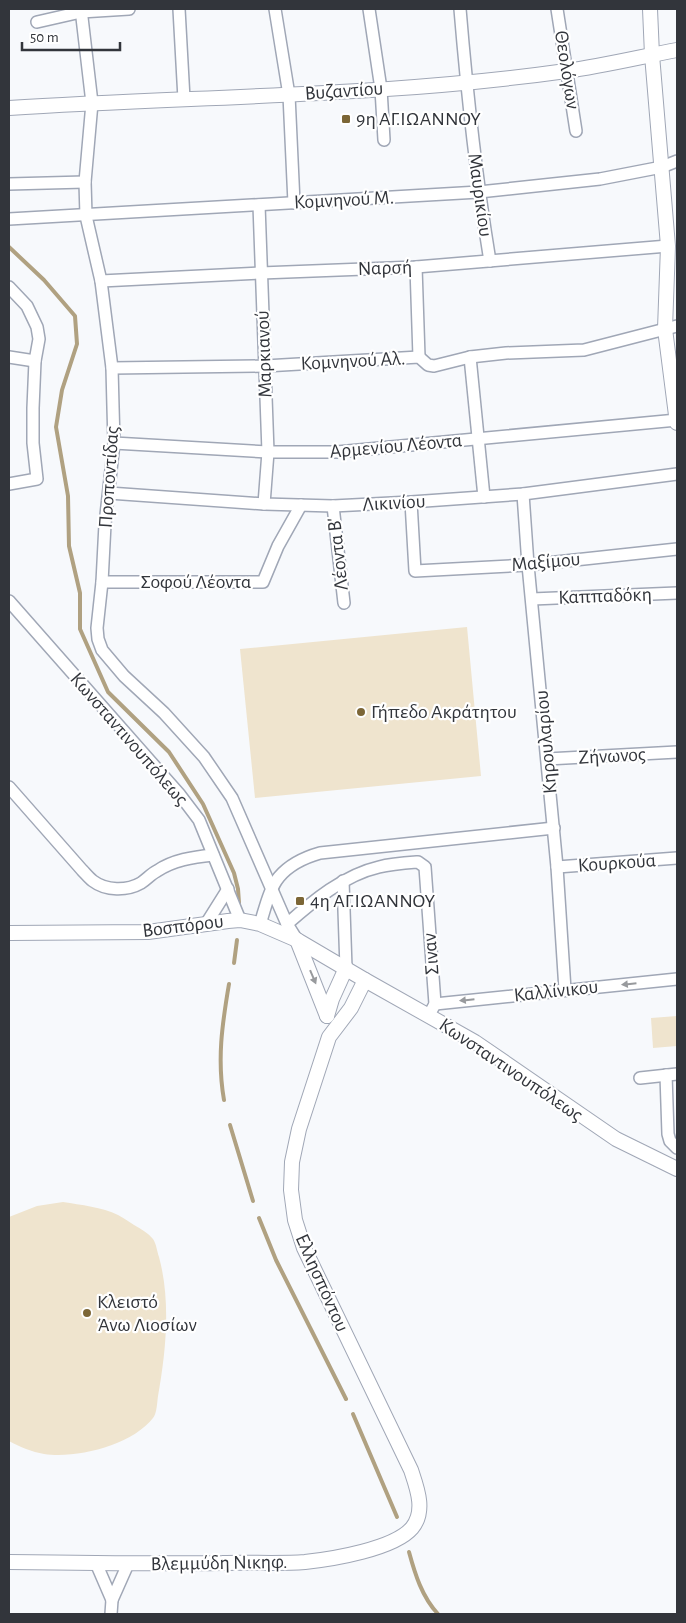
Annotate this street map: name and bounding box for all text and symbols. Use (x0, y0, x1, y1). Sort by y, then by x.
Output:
scale bar (22, 20, 120, 52)
street label: Θεολόγων (551, 29, 583, 111)
text: 50 m (30, 30, 59, 45)
street label: Βυζαντίου (304, 78, 384, 104)
place label: 9η ΑΓ.ΙΩΑΝΝΟΥ (356, 109, 481, 129)
marker: 9η ΑΓ.ΙΩΑΝΝΟΥ (340, 113, 352, 125)
street label: Μαυρικίου (464, 152, 496, 238)
street label: Κομνηνού Μ. (293, 187, 395, 213)
street label: Ναρσή (358, 257, 412, 279)
street label: Μαρκιανού (252, 310, 276, 398)
street label: Κομνηνού Αλ. (300, 348, 406, 374)
street label: Προποντίδας (95, 425, 123, 529)
street label: Αρμενίου Λέοντα (329, 430, 463, 462)
street label: Λικινίου (362, 491, 426, 515)
street label: Λέοντα Β' (324, 517, 352, 591)
street label: Μαξίμου (511, 549, 581, 575)
street label: Σοφού Λέοντα (141, 572, 251, 592)
street label: Καππαδόκη (558, 584, 652, 608)
street label: Κωνσταντινουπόλεως (66, 669, 192, 809)
street label: Κηρουλαρίου (531, 689, 561, 795)
place label: Γήπεδο Ακράτητου (371, 702, 517, 722)
marker: Γήπεδο Ακράτητου (355, 706, 367, 718)
street label: Ζήνωνος (578, 744, 646, 768)
street label: Κουρκούα (577, 850, 657, 876)
place label: 4η ΑΓ.ΙΩΑΝΝΟΥ (310, 891, 435, 911)
marker: 4η ΑΓ.ΙΩΑΝΝΟΥ (294, 895, 306, 907)
street label: Βοσπόρου (141, 911, 225, 941)
street label: Σιναν (420, 932, 442, 976)
one-way arrow (310, 970, 318, 985)
street label: Καλλίνικου (513, 977, 599, 1005)
one-way arrow (620, 980, 636, 988)
one-way arrow (459, 996, 475, 1004)
street label: Κωνσταντινουπόλεως (436, 1015, 587, 1126)
street label: Ελλησπόντου (292, 1231, 352, 1335)
place label: Κλειστό Άνω Λιοσίων (97, 1292, 197, 1335)
marker: Κλειστό Άνω Λιοσίων (81, 1307, 93, 1319)
street label: Βλεμμύδη Νικηφ. (150, 1552, 288, 1574)

